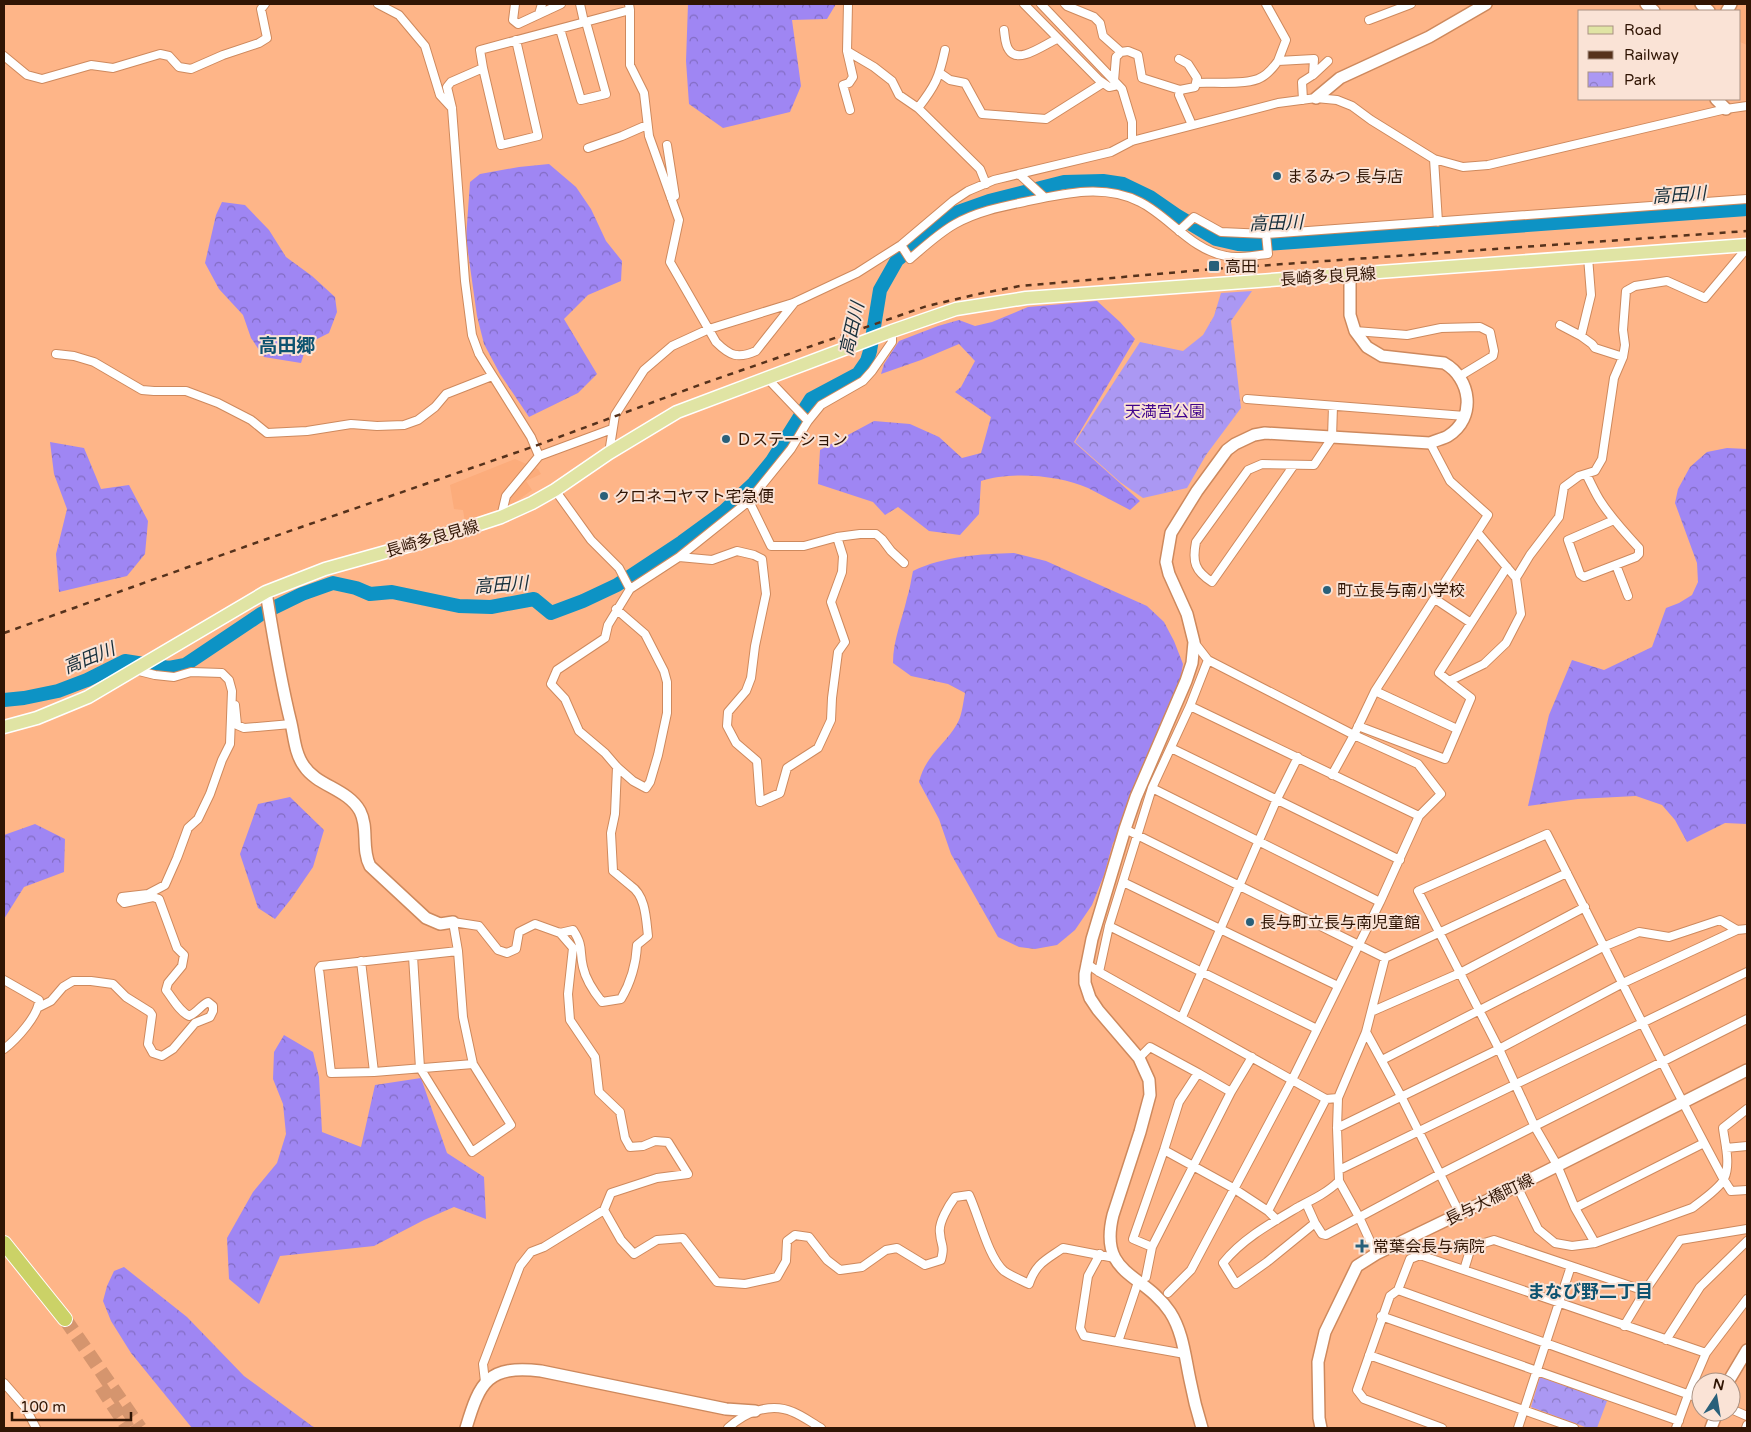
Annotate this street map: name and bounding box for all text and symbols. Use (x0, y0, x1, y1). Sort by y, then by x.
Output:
legend (1578, 10, 1741, 100)
text: Road (1624, 21, 1662, 39)
text: Railway (1624, 46, 1679, 64)
text: Park (1624, 71, 1656, 89)
place label: まるみつ 長与店 (1287, 167, 1403, 187)
marker: まるみつ 長与店 (1271, 170, 1283, 182)
water label: 高田川 (1651, 182, 1709, 208)
water label: 高田川 (1249, 211, 1305, 235)
place label: 高田 (1225, 257, 1257, 277)
marker: 高田 (1207, 259, 1221, 273)
street label: 長崎多良見線 (1279, 264, 1377, 290)
water label: 高田川 (835, 298, 869, 358)
district label: 高田郷 (258, 335, 316, 357)
park label: 天満宮公園 (1125, 402, 1205, 422)
place label: Ｄステーション (736, 430, 848, 450)
marker: Ｄステーション (720, 433, 732, 445)
place label: クロネコヤマト宅急便 (614, 487, 774, 507)
marker: クロネコヤマト宅急便 (598, 490, 610, 502)
street label: 長崎多良見線 (383, 516, 481, 562)
water label: 高田川 (473, 572, 531, 598)
place label: 町立長与南小学校 (1337, 581, 1465, 601)
marker: 町立長与南小学校 (1321, 584, 1333, 596)
water label: 高田川 (60, 637, 120, 678)
place label: 長与町立長与南児童館 (1260, 913, 1420, 933)
marker: 長与町立長与南児童館 (1244, 916, 1256, 928)
street label: 長与大橋町線 (1442, 1170, 1537, 1230)
place label: 常葉会長与病院 (1373, 1237, 1485, 1257)
marker: 常葉会長与病院 (1355, 1239, 1369, 1253)
district label: まなび野二丁目 (1527, 1281, 1653, 1303)
north arrow (1691, 1372, 1741, 1422)
text: N (1711, 1375, 1726, 1394)
scale bar (12, 1390, 131, 1422)
text: 100 m (20, 1398, 66, 1416)

